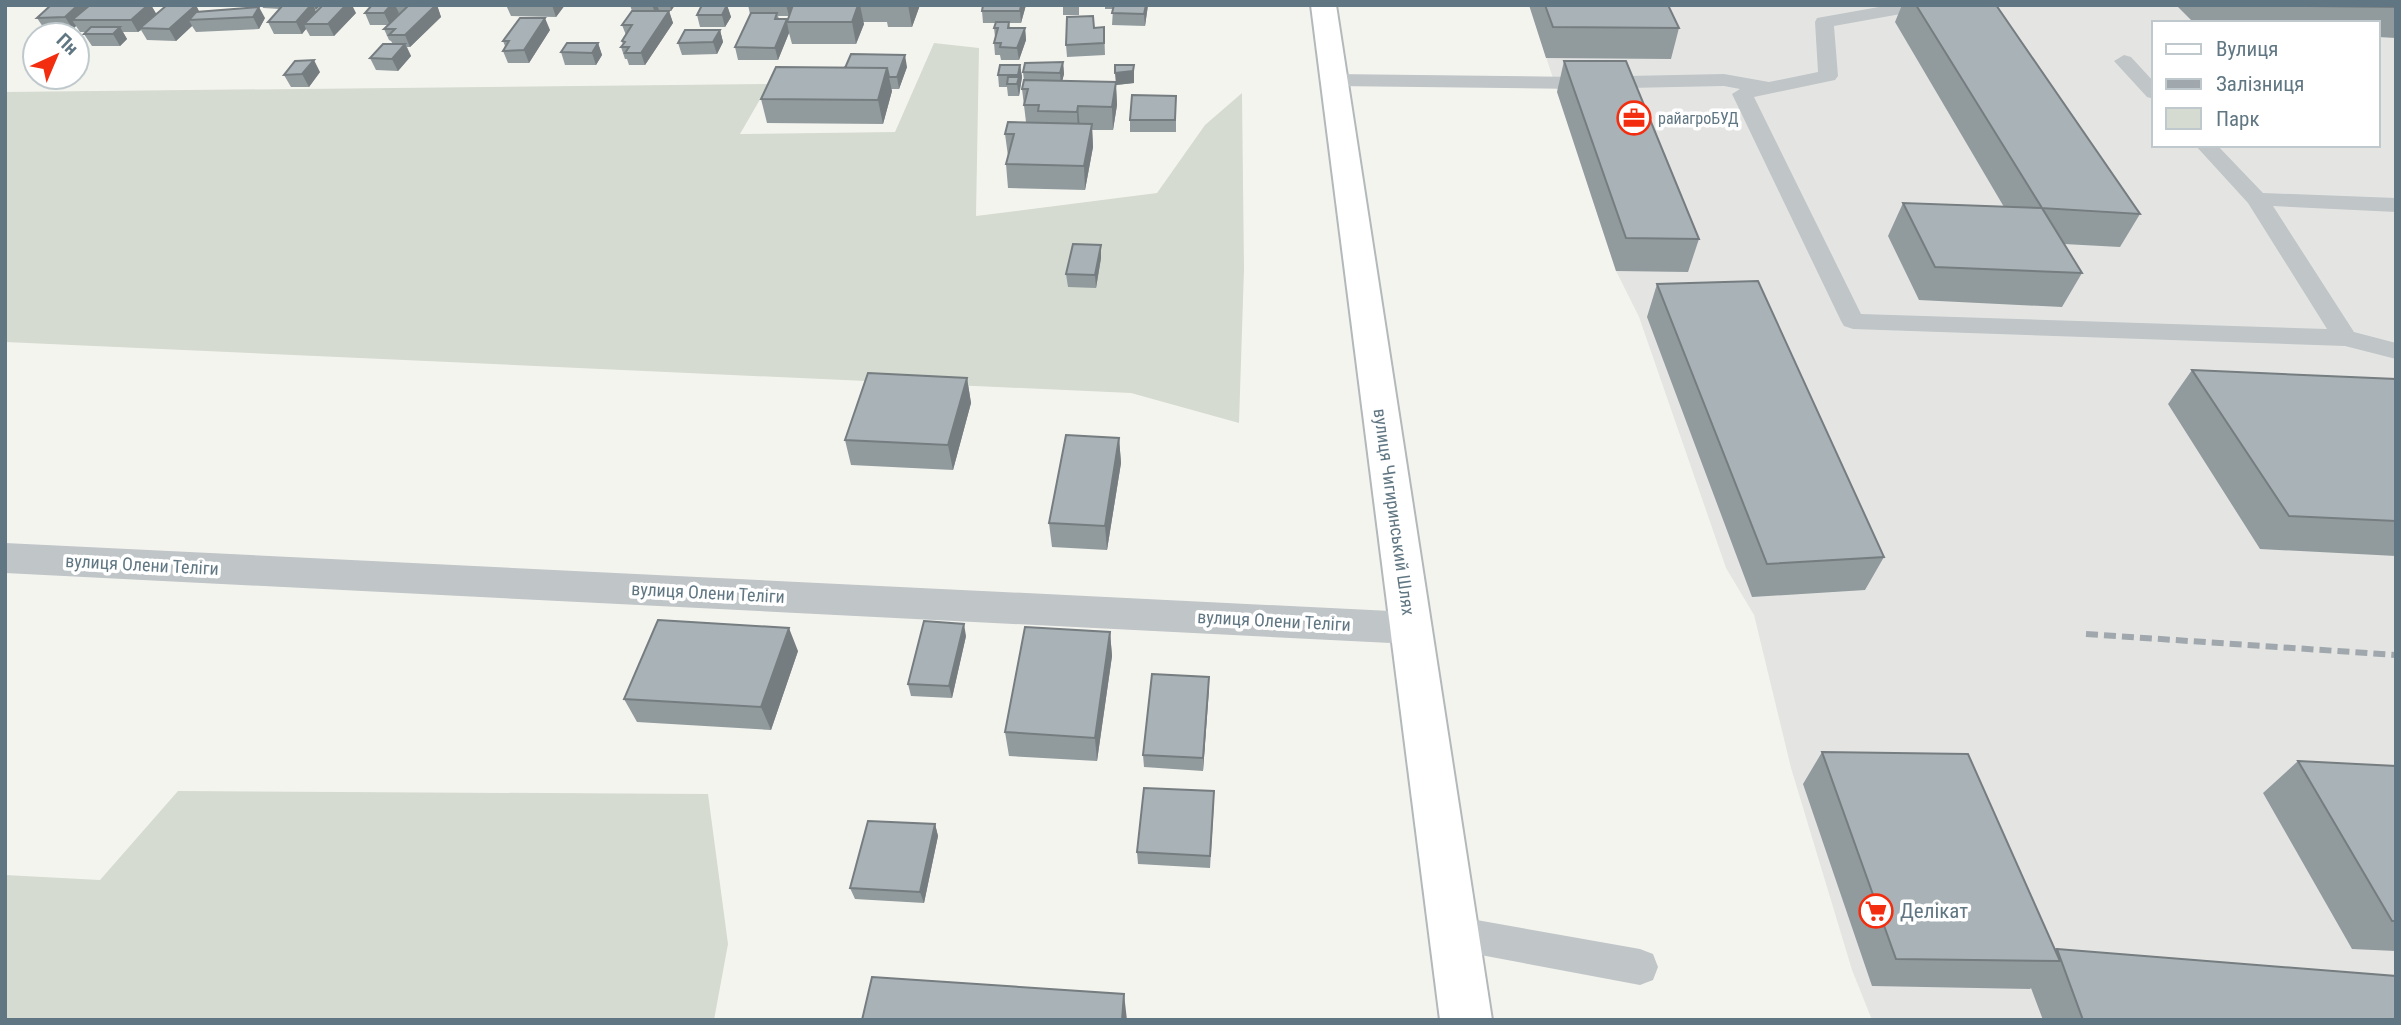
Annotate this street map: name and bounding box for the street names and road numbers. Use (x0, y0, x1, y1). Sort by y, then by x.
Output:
street label: вулиця Чигиринський Шлях (1370, 407, 1419, 617)
street label: вулиця Олени Теліги (65, 550, 219, 579)
street label: вулиця Олени Теліги (631, 578, 785, 607)
street label: вулиця Олени Теліги (1197, 606, 1351, 635)

